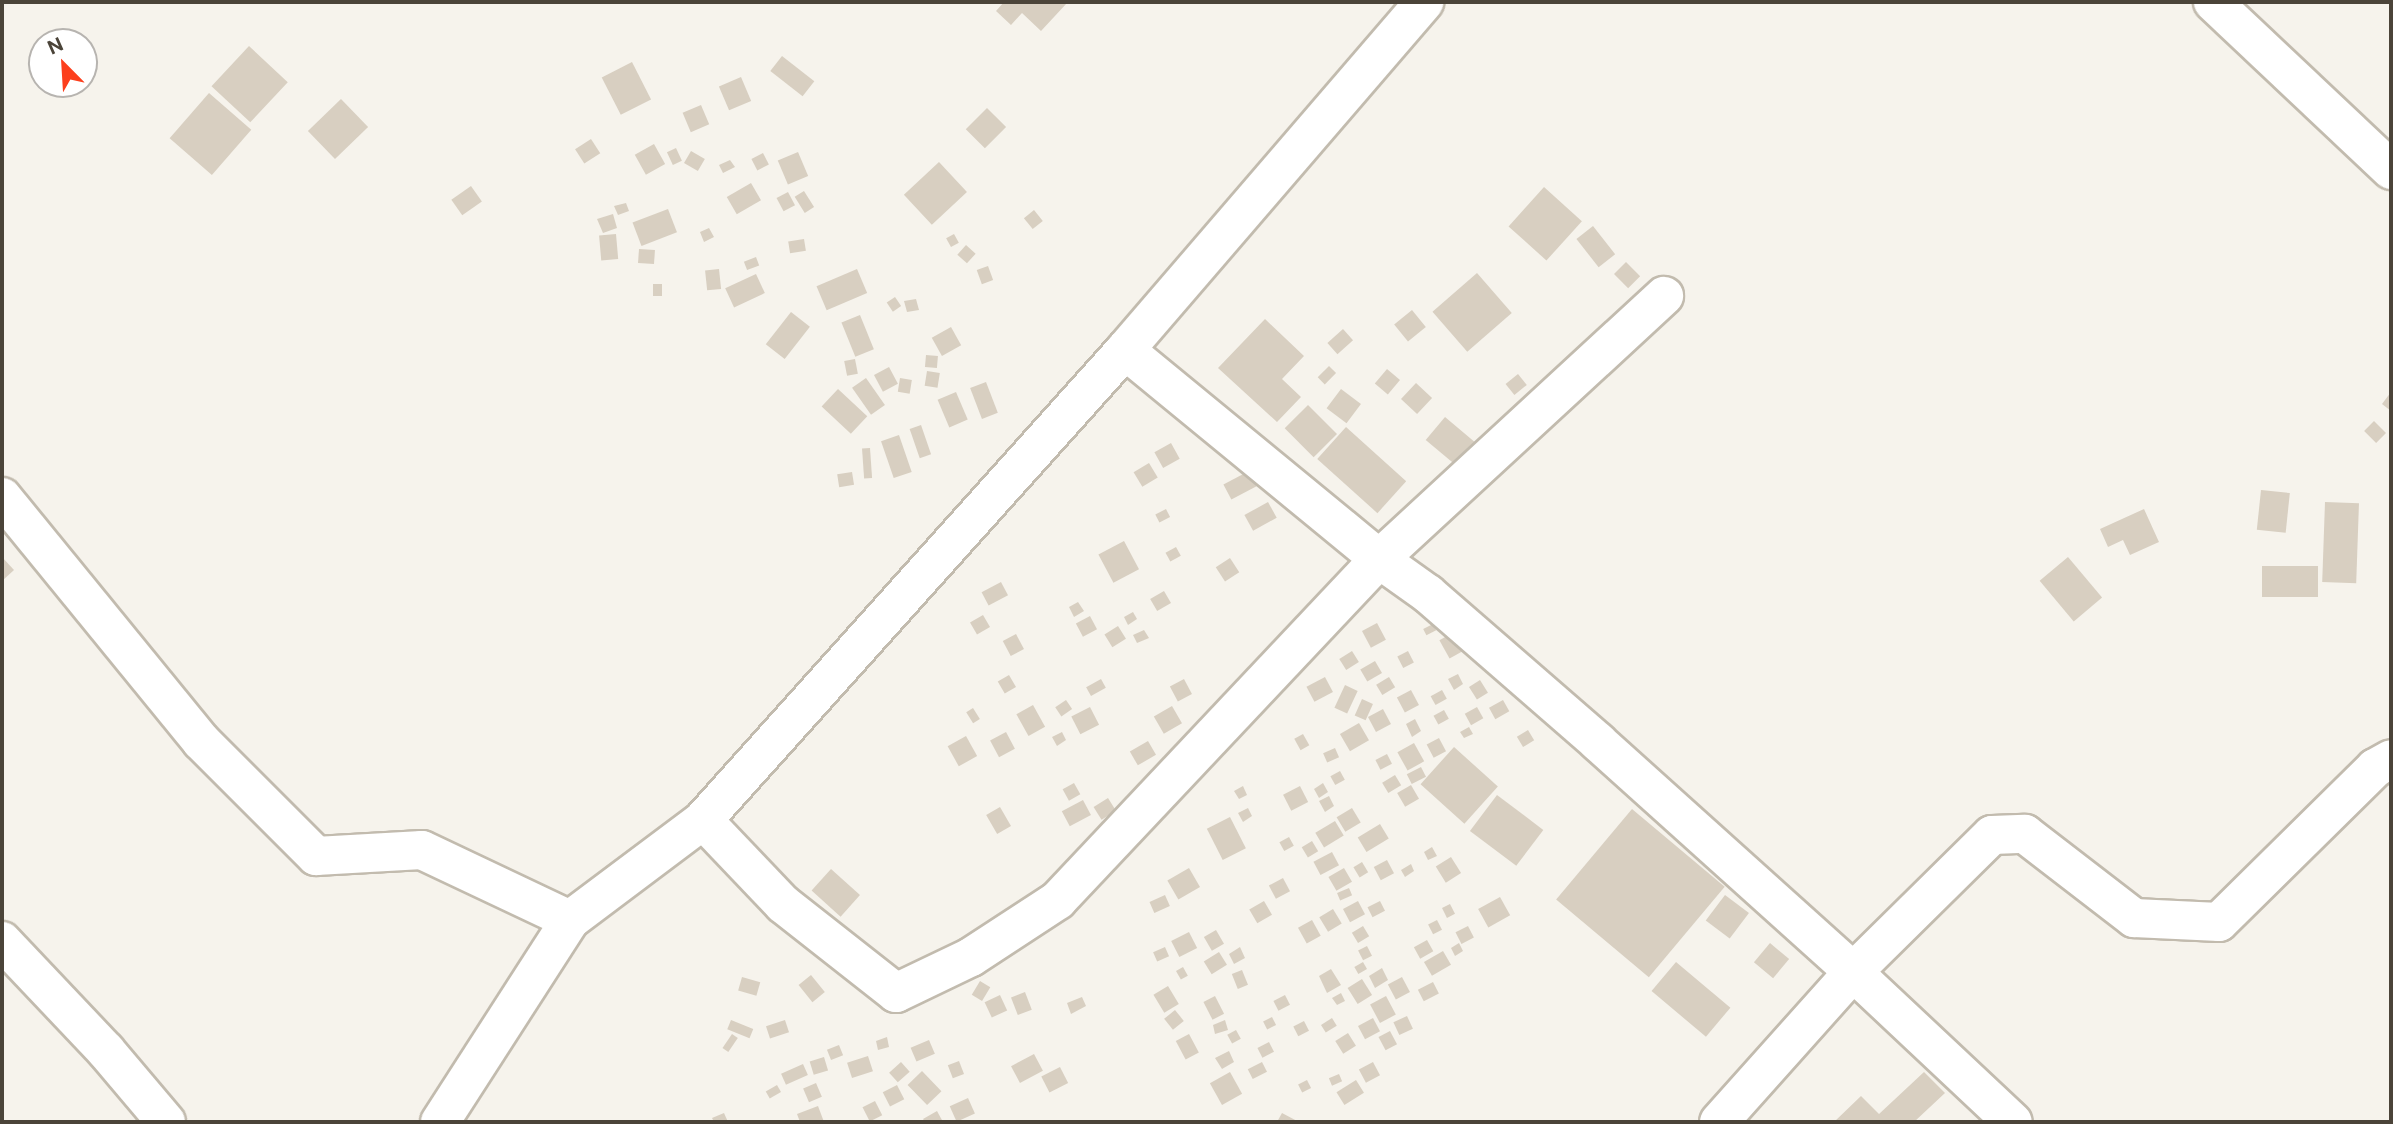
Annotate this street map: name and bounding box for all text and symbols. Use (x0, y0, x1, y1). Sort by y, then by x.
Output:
north arrow (28, 28, 98, 98)
text: N (44, 33, 67, 59)

